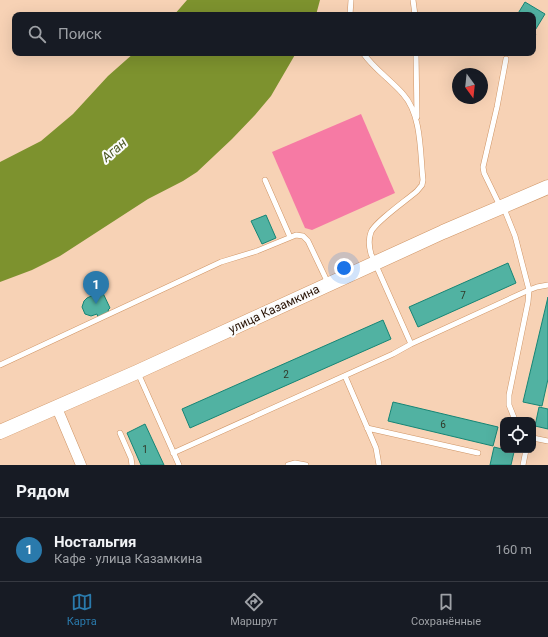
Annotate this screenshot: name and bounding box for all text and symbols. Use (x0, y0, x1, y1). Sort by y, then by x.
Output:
search box (12, 12, 536, 56)
icon: search (26, 23, 48, 45)
text: Поиск (58, 25, 102, 43)
north arrow (452, 68, 488, 104)
water label: Аган (98, 135, 129, 165)
your location (334, 258, 354, 278)
pin: 1 (83, 271, 109, 304)
street label: улица Казамкина (226, 282, 322, 336)
house number: 7 (460, 290, 466, 301)
house number: 2 (283, 369, 289, 380)
map controls (500, 417, 536, 453)
button: locate (500, 417, 536, 453)
house number: 6 (440, 419, 446, 430)
house number: 1 (142, 444, 148, 455)
text: Рядом (16, 481, 70, 501)
text: Ностальгия (54, 533, 137, 551)
text: 1 (25, 542, 33, 557)
text: 160 m (495, 542, 532, 557)
text: Кафе · улица Казамкина (54, 551, 202, 566)
tab: Карта (67, 591, 97, 628)
tab: Маршрут (230, 591, 278, 628)
tab: Сохранённые (411, 591, 481, 628)

